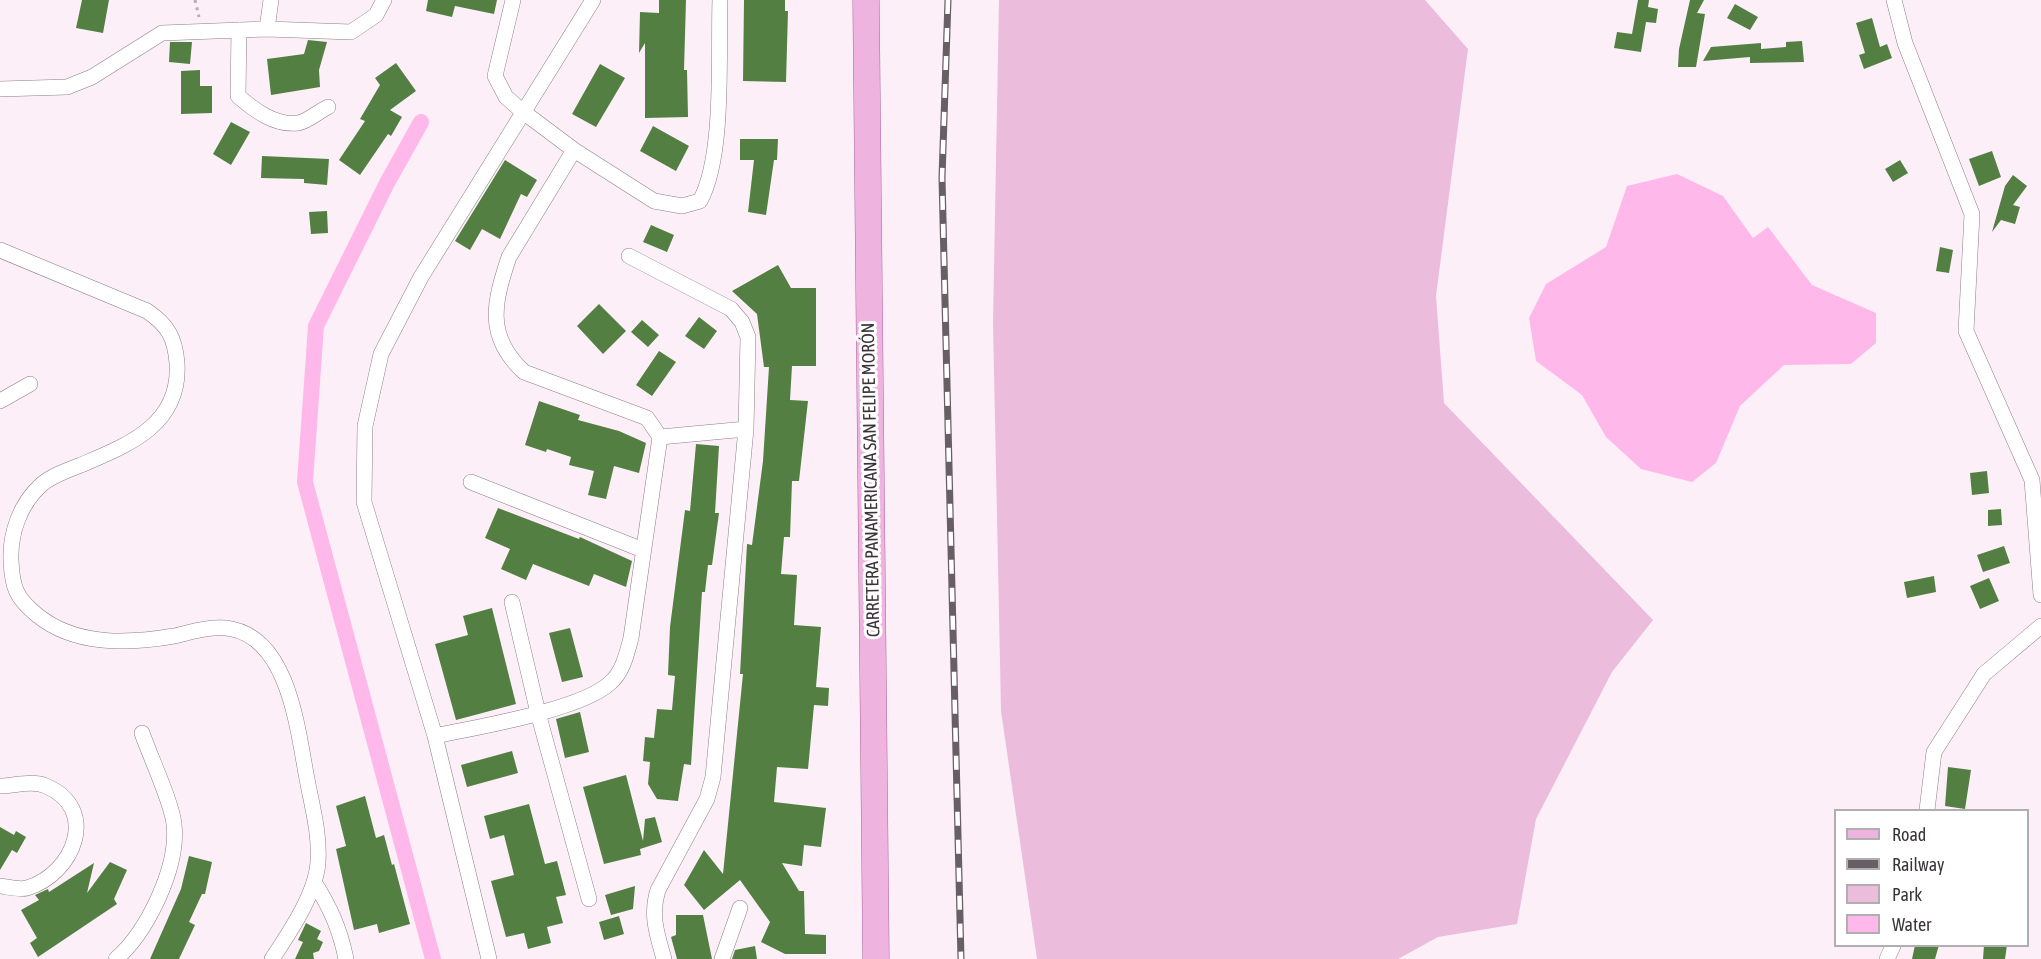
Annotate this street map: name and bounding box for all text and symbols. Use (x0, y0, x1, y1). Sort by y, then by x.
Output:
street label: CARRETERA PANAMERICANA SAN FELIPE MORÓN (857, 323, 885, 637)
legend (1834, 809, 2029, 947)
text: Road (1892, 824, 1926, 845)
text: Railway (1892, 854, 1944, 875)
text: Park (1892, 884, 1922, 905)
text: Water (1892, 914, 1931, 935)

